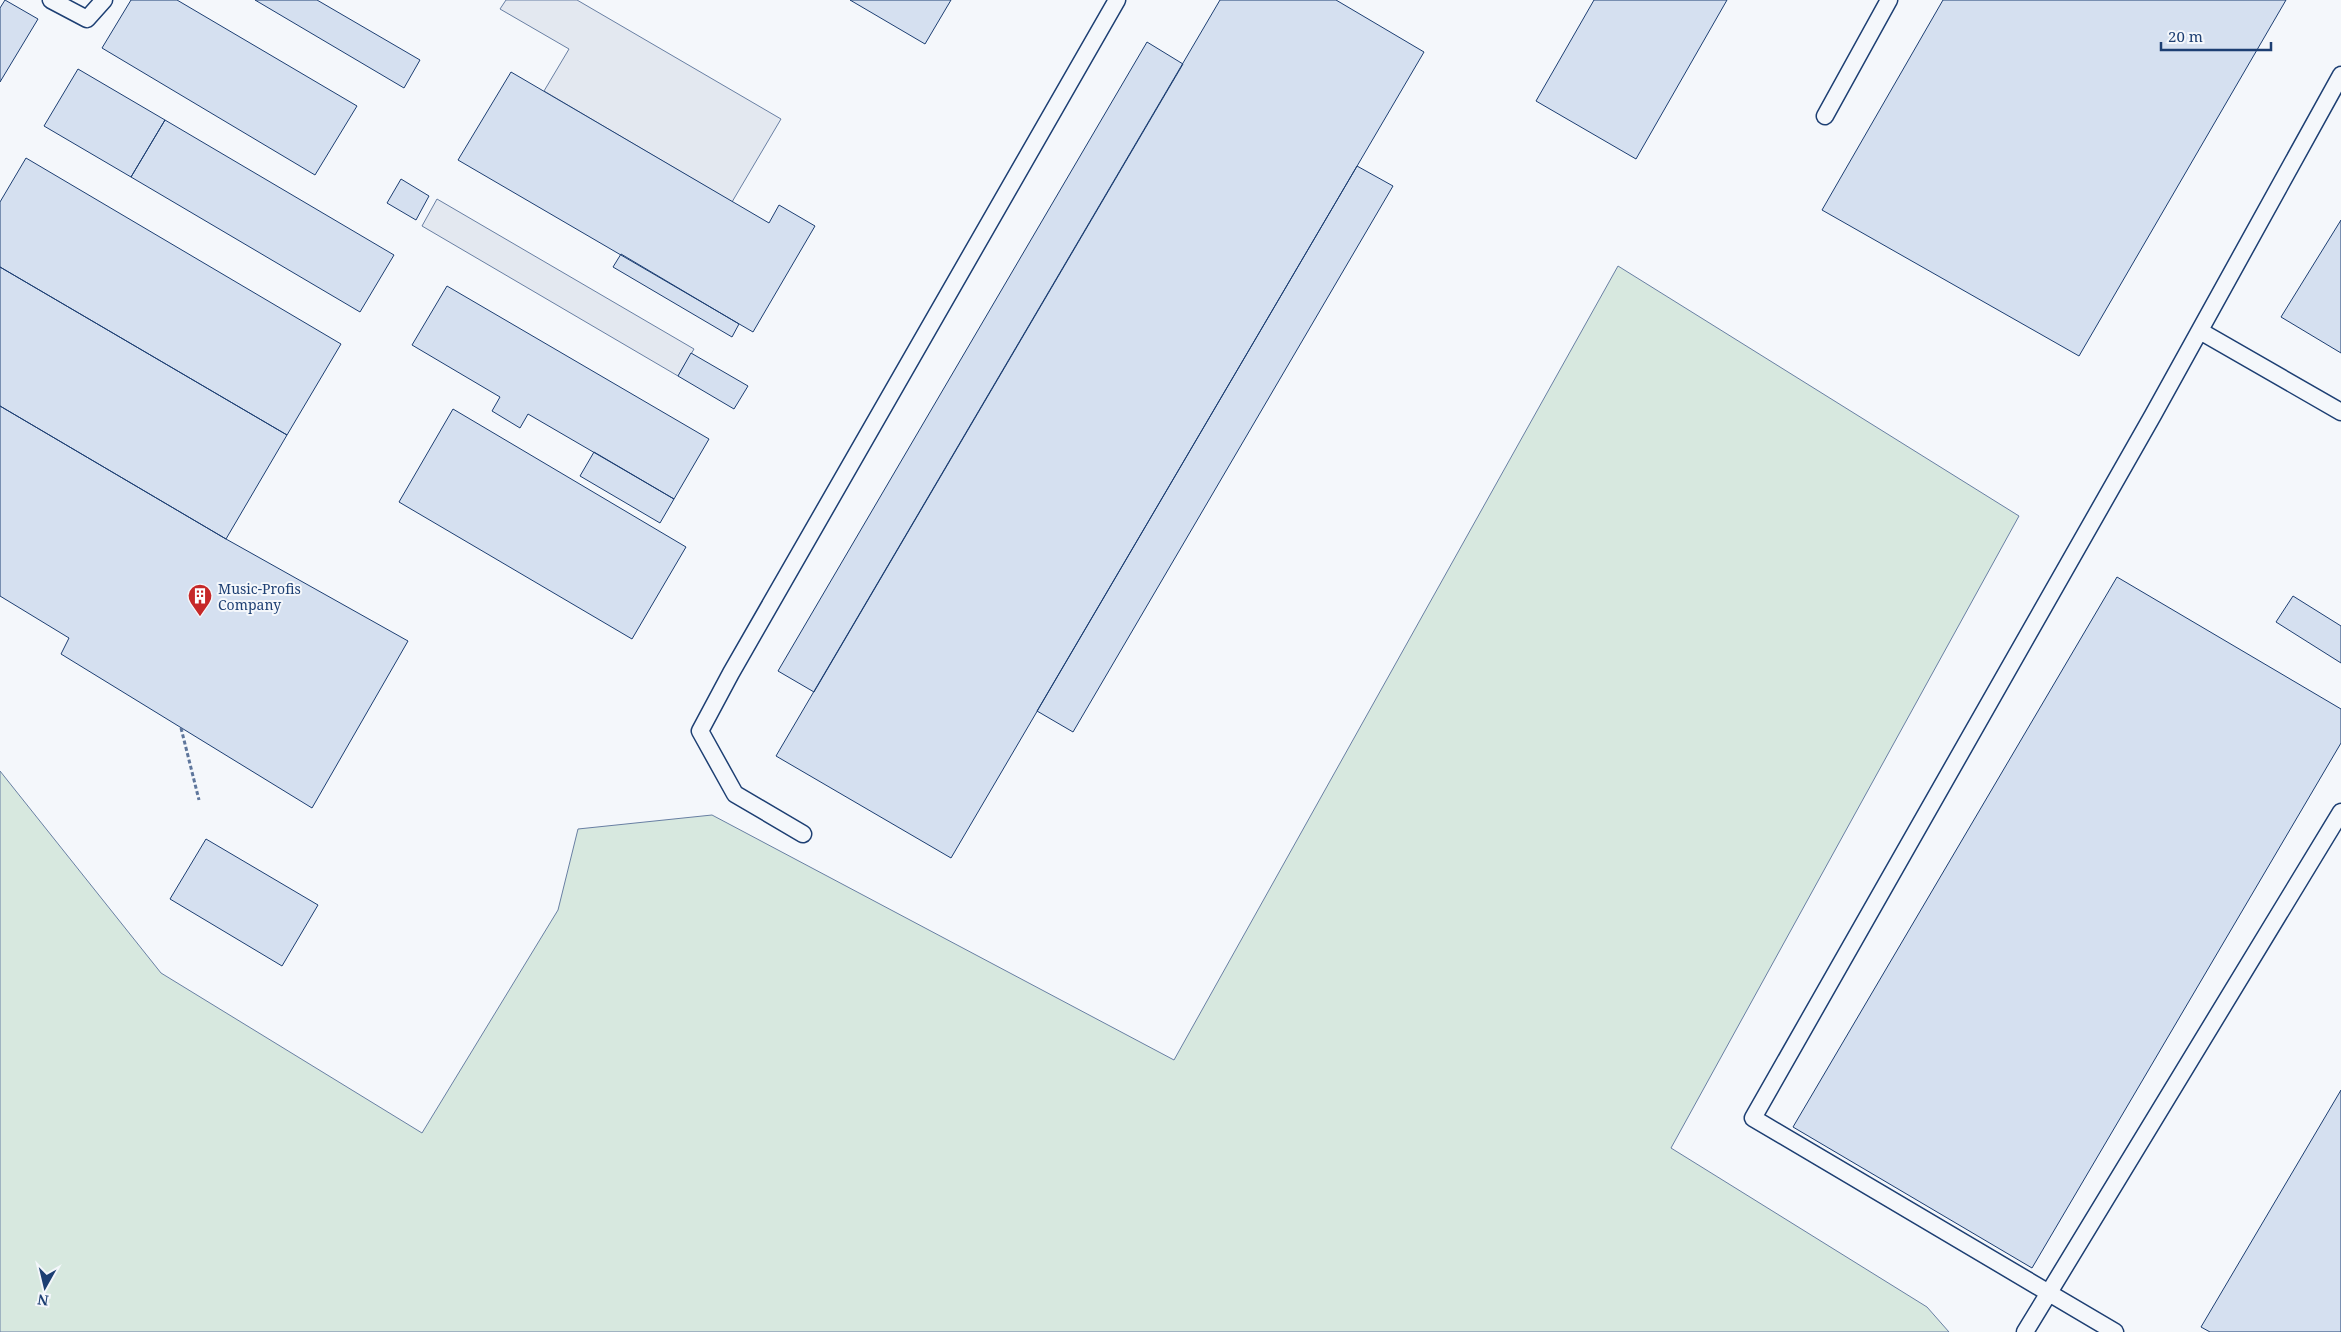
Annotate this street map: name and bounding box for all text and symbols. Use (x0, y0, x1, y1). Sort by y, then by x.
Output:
scale bar (2161, 20, 2271, 52)
text: 20 m (2168, 26, 2203, 46)
place label: Music-Profis Company (218, 579, 301, 614)
building icon: Music-Profis Company (187, 583, 213, 617)
north arrow (20, 1262, 70, 1312)
text: N (36, 1290, 50, 1311)

